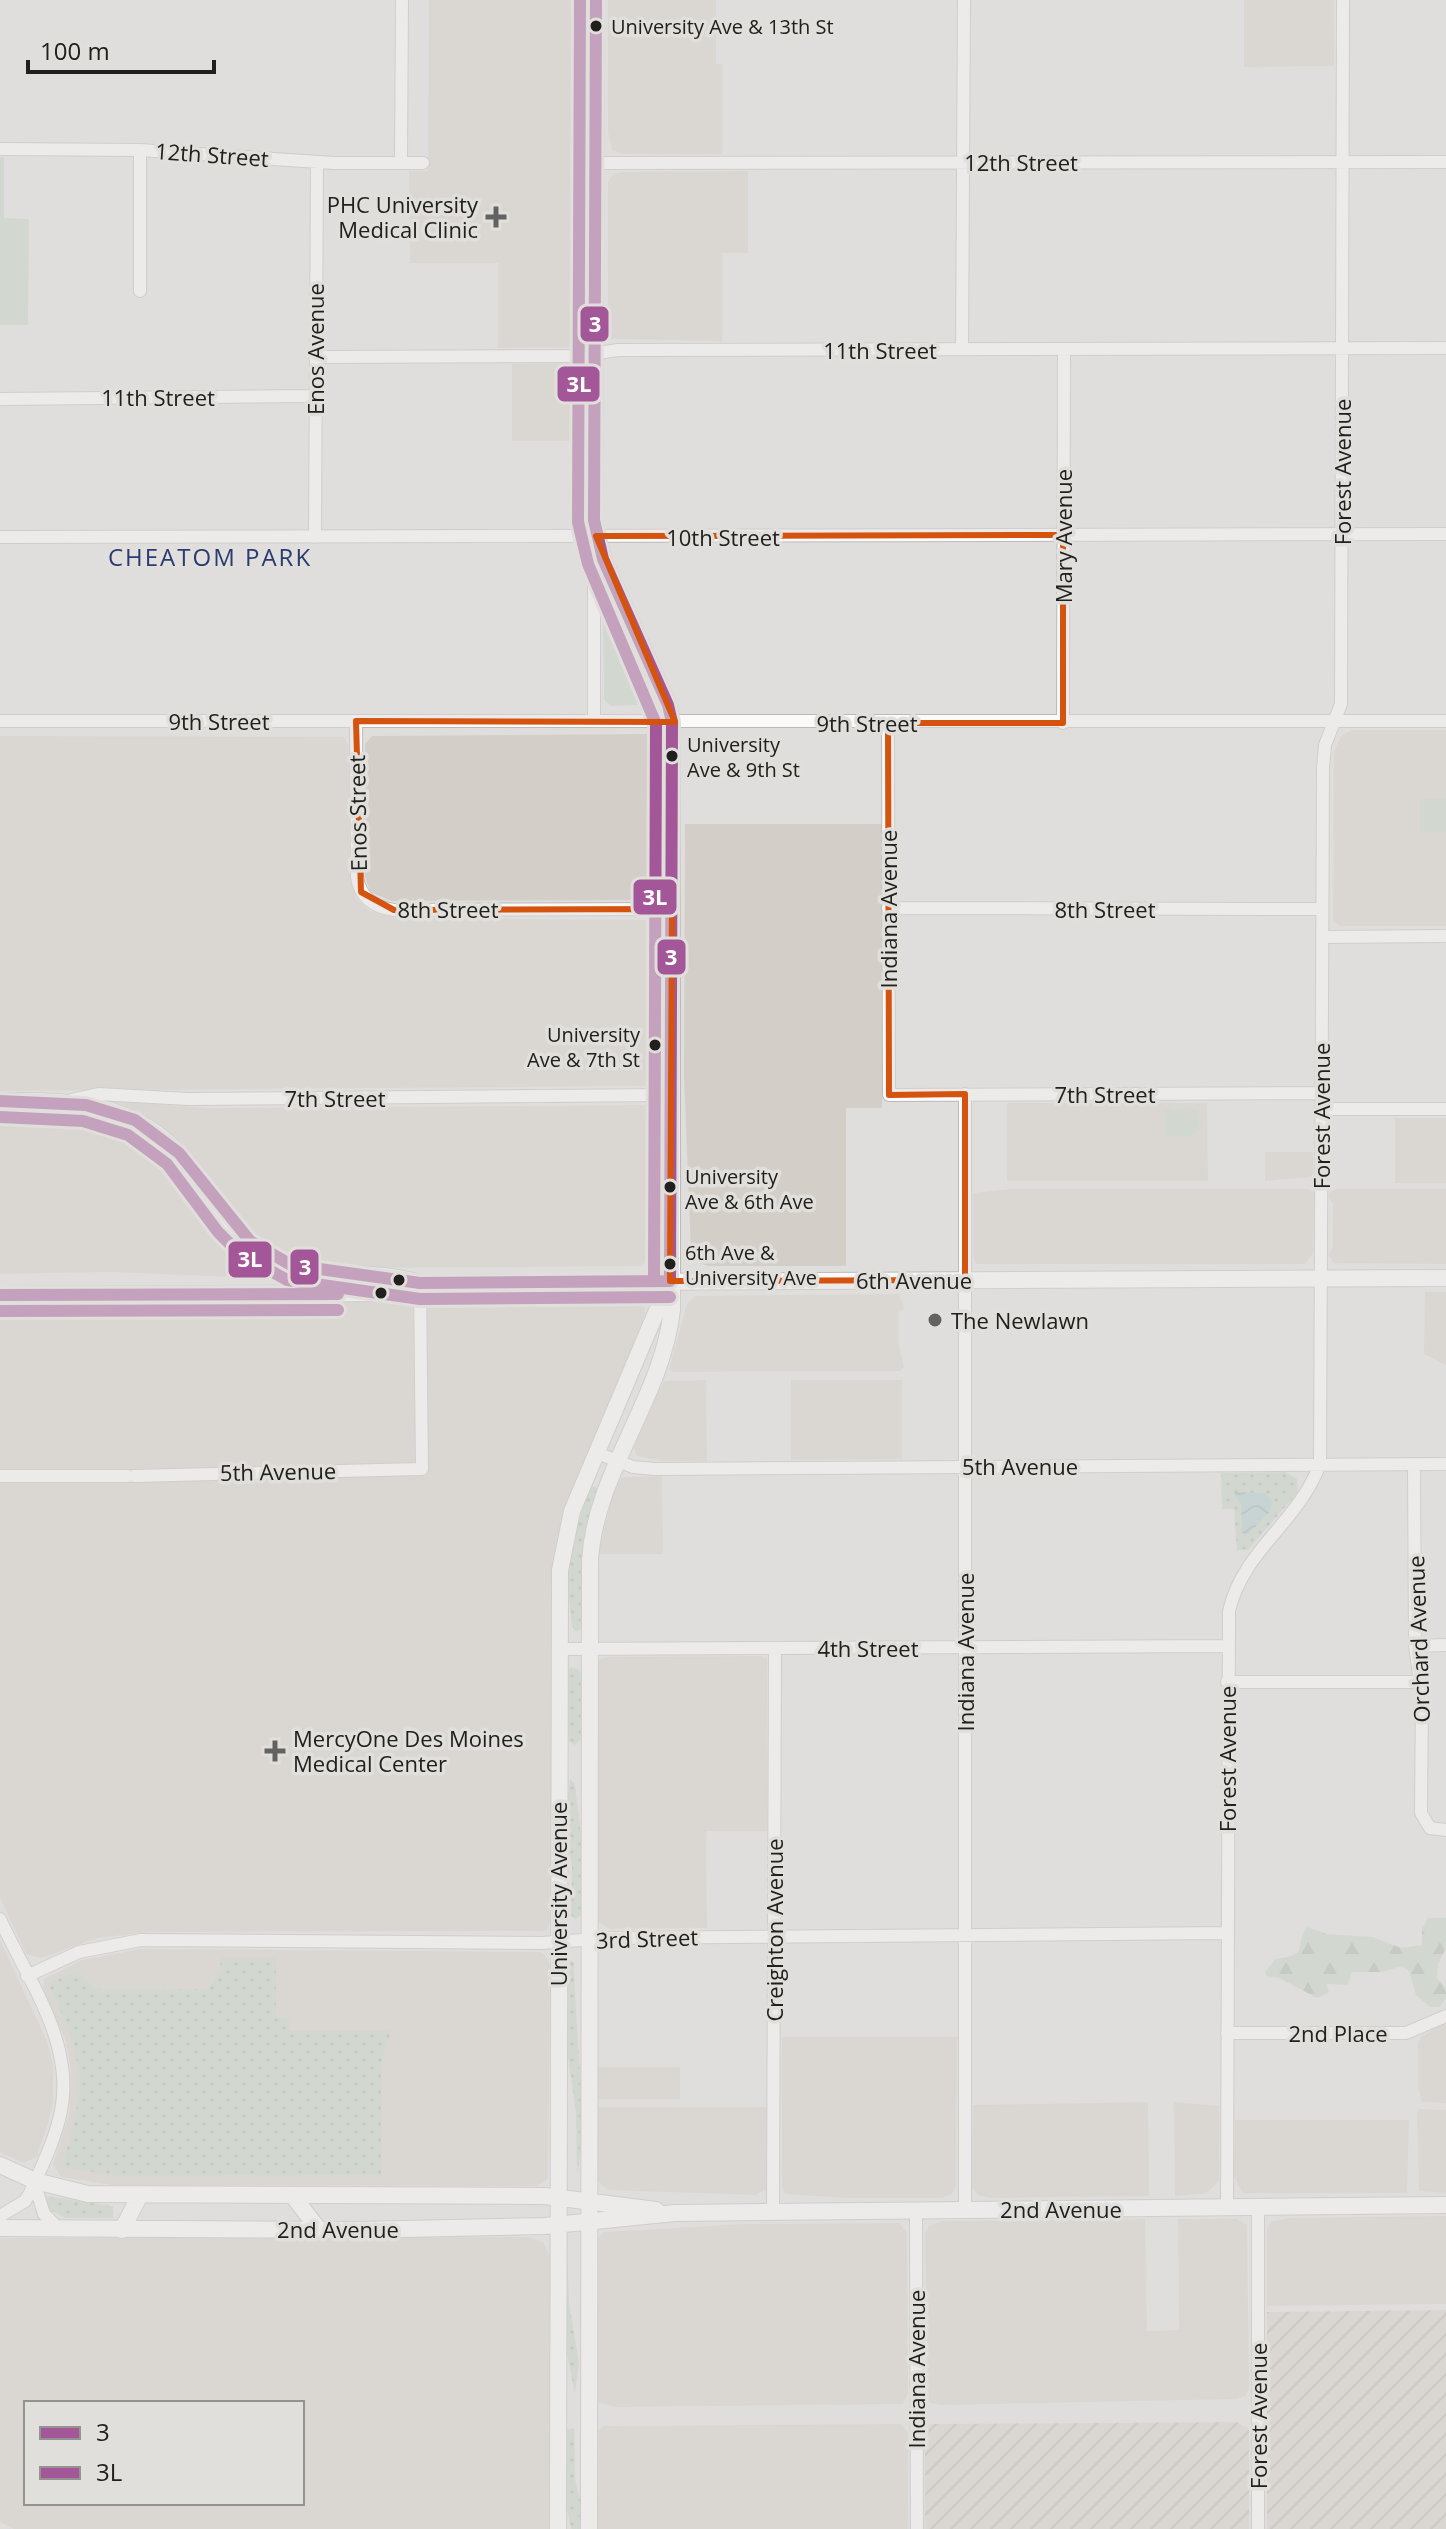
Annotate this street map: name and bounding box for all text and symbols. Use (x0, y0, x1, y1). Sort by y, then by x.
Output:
place label: University Ave & 13th St (611, 13, 834, 40)
marker: University Ave & 13th St (588, 18, 604, 34)
scale bar (28, 24, 214, 74)
text: 100 m (40, 34, 110, 67)
street label: 12th Street (154, 135, 270, 173)
street label: 12th Street (964, 147, 1078, 177)
place label: PHC University Medical Clinic (327, 189, 479, 244)
marker: PHC University Medical Clinic (485, 206, 507, 228)
street label: Enos Avenue (300, 283, 330, 415)
line badge: 3 (579, 305, 610, 343)
text: 3 (589, 308, 601, 338)
street label: 11th Street (823, 335, 937, 365)
line badge: 3L (556, 365, 601, 403)
text: 3L (566, 368, 592, 398)
street label: 11th Street (101, 382, 215, 412)
street label: Forest Avenue (1327, 399, 1357, 545)
street label: Mary Avenue (1048, 469, 1078, 603)
street label: 10th Street (666, 522, 780, 552)
district label: CHEATOM PARK (108, 540, 312, 573)
street label: 9th Street (168, 706, 270, 736)
street label: 9th Street (816, 708, 918, 738)
place label: University Ave & 9th St (687, 731, 800, 783)
marker: University Ave & 9th St (664, 748, 680, 764)
street label: Enos Street (341, 754, 373, 872)
street label: Indiana Avenue (873, 830, 903, 988)
line badge: 3L (632, 878, 678, 916)
text: 3L (642, 881, 668, 911)
street label: 8th Street (397, 894, 499, 924)
street label: 8th Street (1054, 894, 1156, 924)
line badge: 3 (656, 938, 687, 976)
text: 3 (665, 941, 677, 971)
place label: University Ave & 7th St (527, 1021, 641, 1073)
marker: University Ave & 7th St (647, 1037, 663, 1053)
street label: Forest Avenue (1306, 1043, 1336, 1189)
street label: 7th Street (1054, 1079, 1156, 1109)
street label: 7th Street (284, 1083, 386, 1113)
place label: University Ave & 6th Ave (685, 1163, 814, 1215)
marker: University Ave & 6th Ave (662, 1179, 678, 1195)
place label: 6th Ave & University Ave (685, 1239, 817, 1291)
line badge: 3L (227, 1240, 273, 1279)
text: 3L (237, 1243, 263, 1273)
line badge: 3 (289, 1248, 320, 1286)
text: 3 (299, 1251, 311, 1281)
marker: 6th Ave & University Ave (662, 1256, 678, 1272)
street label: 6th Avenue (856, 1265, 972, 1295)
unlabelled marker (391, 1272, 407, 1288)
unlabelled marker (373, 1285, 389, 1301)
place label: The Newlawn (951, 1305, 1089, 1335)
marker: The Newlawn (926, 1311, 944, 1329)
street label: 5th Avenue (962, 1451, 1078, 1481)
street label: 5th Avenue (220, 1455, 336, 1487)
street label: Orchard Avenue (1400, 1555, 1436, 1723)
street label: Indiana Avenue (950, 1573, 980, 1731)
street label: 4th Street (817, 1633, 919, 1663)
street label: Forest Avenue (1212, 1686, 1242, 1832)
place label: MercyOne Des Moines Medical Center (293, 1723, 524, 1778)
marker: MercyOne Des Moines Medical Center (264, 1740, 286, 1762)
street label: University Avenue (543, 1802, 573, 1986)
street label: Creighton Avenue (759, 1838, 789, 2022)
street label: 3rd Street (595, 1921, 699, 1955)
street label: 2nd Place (1288, 2018, 1388, 2048)
street label: 2nd Avenue (1000, 2194, 1122, 2224)
street label: 2nd Avenue (277, 2214, 399, 2244)
street label: Indiana Avenue (901, 2290, 931, 2448)
street label: Forest Avenue (1243, 2343, 1273, 2489)
legend (24, 2401, 304, 2505)
text: 3 (96, 2415, 110, 2448)
text: 3L (96, 2455, 122, 2488)

